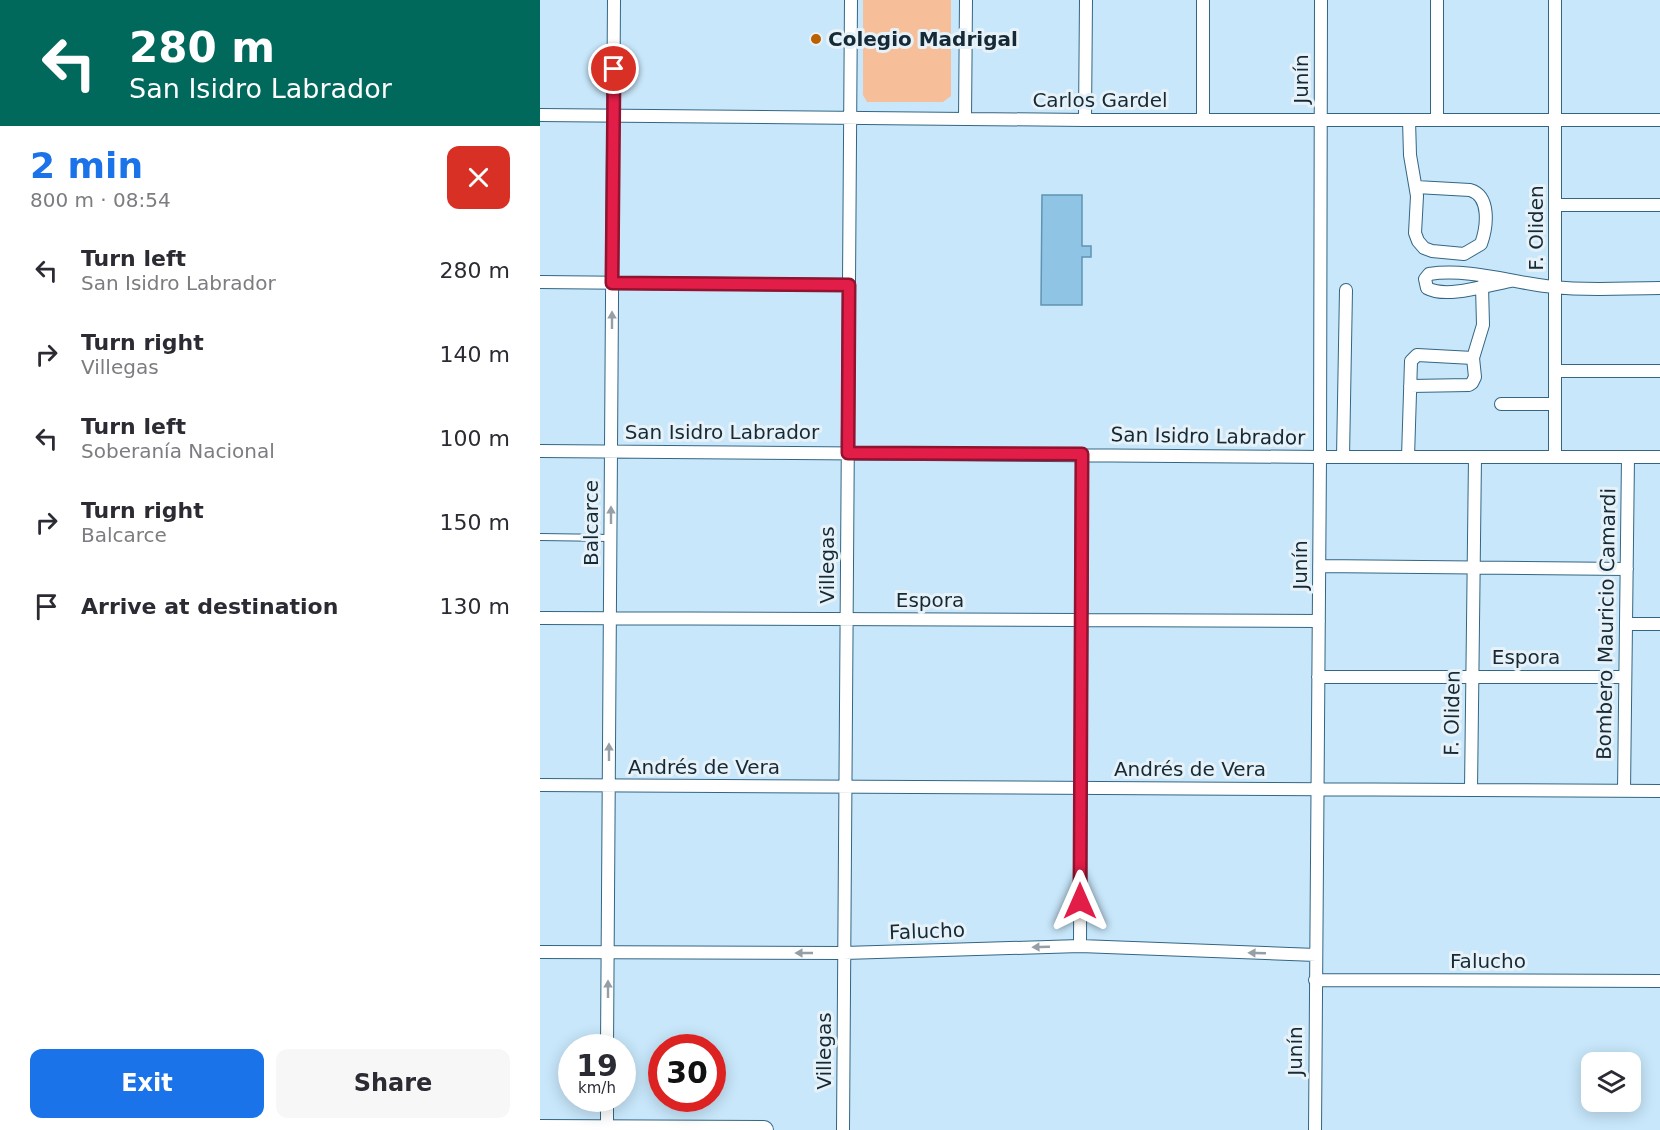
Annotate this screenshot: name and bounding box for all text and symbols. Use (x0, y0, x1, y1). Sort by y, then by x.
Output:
text: 280 m (129, 23, 275, 72)
icon: left (30, 24, 108, 102)
place label: Colegio Madrigal (828, 27, 1018, 51)
marker: Colegio Madrigal (809, 32, 823, 46)
pin (588, 43, 639, 94)
icon: arrive (597, 52, 630, 85)
street label: Junín (1289, 54, 1313, 106)
text: San Isidro Labrador (129, 73, 392, 104)
street label: Carlos Gardel (1032, 88, 1168, 112)
text: 2 min (30, 145, 143, 186)
button: close (447, 146, 510, 209)
street label: F. Oliden (1524, 185, 1548, 271)
text: 800 m · 08:54 (30, 188, 171, 212)
text: Turn left (81, 246, 186, 271)
icon: left (30, 254, 63, 287)
text: 280 m (440, 258, 510, 283)
text: San Isidro Labrador (81, 271, 276, 295)
one-way arrow (607, 310, 617, 329)
text: Turn right (81, 330, 204, 355)
icon: right (30, 338, 63, 371)
text: 140 m (440, 342, 510, 367)
text: Villegas (81, 355, 159, 379)
text: Turn left (81, 414, 186, 439)
street label: San Isidro Labrador (625, 420, 820, 444)
icon: left (30, 422, 63, 455)
street label: San Isidro Labrador (1110, 422, 1306, 450)
text: 100 m (440, 426, 510, 451)
text: Soberanía Nacional (81, 439, 275, 463)
street label: Balcarce (579, 480, 603, 566)
street label: Bombero Mauricio Camardi (1592, 488, 1620, 760)
text: Turn right (81, 498, 204, 523)
one-way arrow (606, 505, 616, 524)
icon: right (30, 506, 63, 539)
text: 150 m (440, 510, 510, 535)
text: Balcarce (81, 523, 167, 547)
street label: Villegas (815, 526, 839, 604)
street label: Junín (1288, 540, 1312, 592)
street label: Espora (896, 588, 964, 612)
icon: arrive (30, 590, 63, 623)
text: Arrive at destination (81, 594, 338, 619)
text: 130 m (440, 594, 510, 619)
street label: Espora (1492, 645, 1560, 669)
street label: F. Oliden (1439, 670, 1465, 756)
one-way arrow (604, 742, 614, 761)
street label: Andrés de Vera (628, 755, 780, 779)
street label: Andrés de Vera (1114, 757, 1266, 781)
position arrow (1048, 869, 1112, 933)
street label: Falucho (889, 918, 965, 944)
one-way arrow (1032, 943, 1051, 952)
one-way arrow (795, 948, 814, 958)
one-way arrow (1248, 948, 1267, 957)
street label: Falucho (1450, 949, 1526, 973)
one-way arrow (603, 979, 613, 998)
street label: Villegas (812, 1012, 836, 1090)
street label: Junín (1283, 1026, 1307, 1078)
speed limit sign: 30 (648, 1034, 726, 1112)
text: 19 (576, 1048, 618, 1083)
button: Exit (30, 1049, 264, 1118)
button: Share (276, 1049, 510, 1118)
map controls (1581, 1052, 1641, 1112)
button: layers (1581, 1052, 1641, 1112)
text: km/h (578, 1079, 616, 1097)

